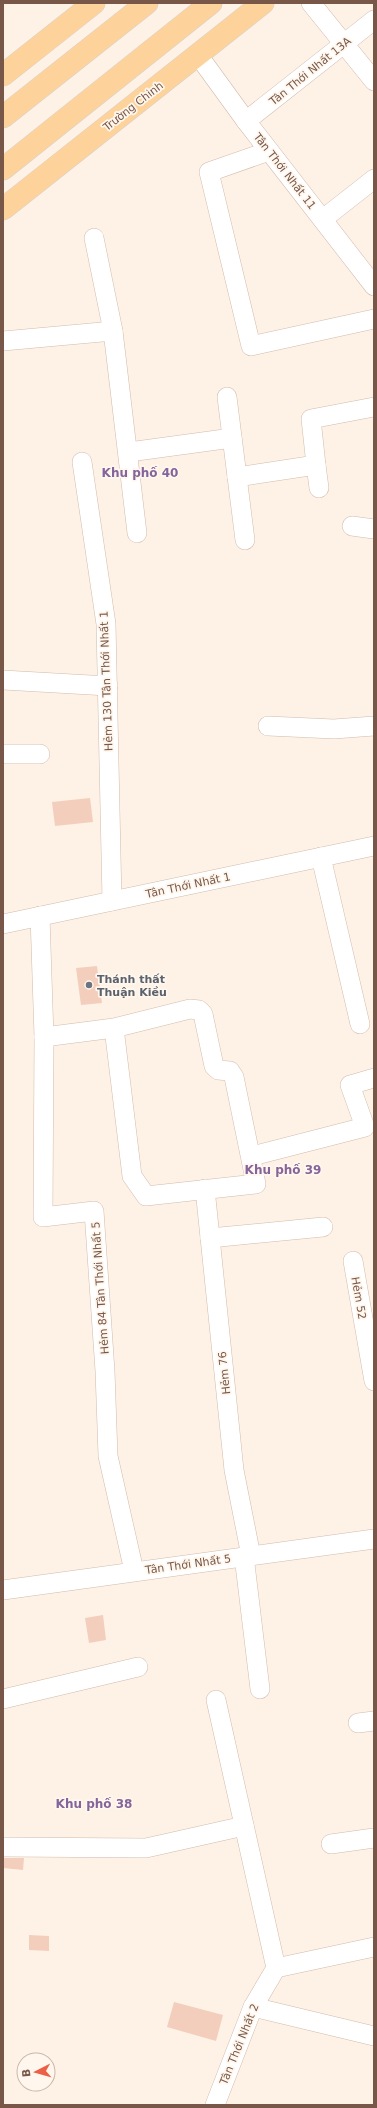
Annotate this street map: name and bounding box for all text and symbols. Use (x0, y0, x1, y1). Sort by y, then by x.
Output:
street label: Tân Thới Nhất 13A (266, 34, 354, 109)
street label: Trường Chinh (100, 79, 166, 134)
street label: Tân Thới Nhất 11 (250, 130, 318, 212)
district label: Khu phố 40 (102, 466, 178, 480)
street label: Hẻm 130 Tân Thới Nhất 1 (98, 611, 115, 751)
street label: Tân Thới Nhất 1 (144, 870, 232, 901)
place label: Thánh thất Thuận Kiều (97, 973, 167, 999)
marker: Thánh thất Thuận Kiều (84, 980, 94, 990)
district label: Khu phố 39 (245, 1163, 321, 1177)
street label: Hẻm 84 Tân Thới Nhất 5 (89, 1221, 112, 1355)
street label: Hẻm 52 (348, 1276, 369, 1321)
street label: Hẻm 76 (216, 1351, 233, 1395)
street label: Tân Thới Nhất 5 (143, 1552, 232, 1577)
district label: Khu phố 38 (56, 1797, 132, 1811)
street label: Tân Thới Nhất 2 (217, 2002, 262, 2088)
north arrow (16, 2052, 56, 2092)
text: B (20, 2068, 33, 2078)

